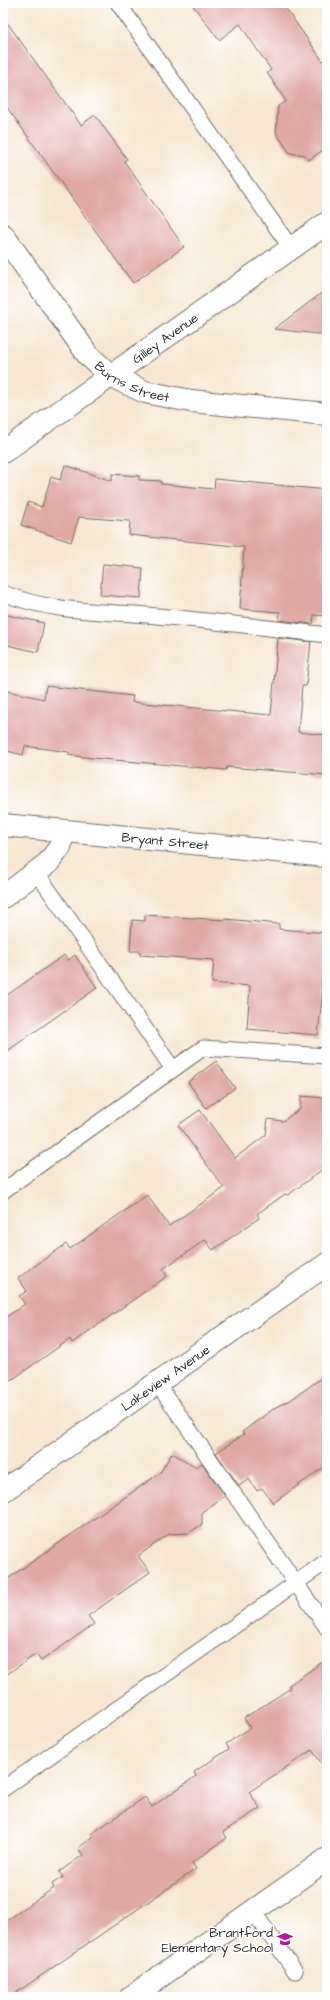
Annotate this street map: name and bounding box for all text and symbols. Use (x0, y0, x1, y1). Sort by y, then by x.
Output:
street label: Gilley Avenue (129, 309, 202, 368)
street label: Burns Street (90, 357, 172, 407)
street label: Bryant Street (121, 828, 210, 855)
street label: Lakeview Avenue (118, 1341, 214, 1416)
place label: Brantford Elementary School (162, 1924, 273, 1958)
school or university icon: Brantford Elementary School (276, 1930, 294, 1948)

